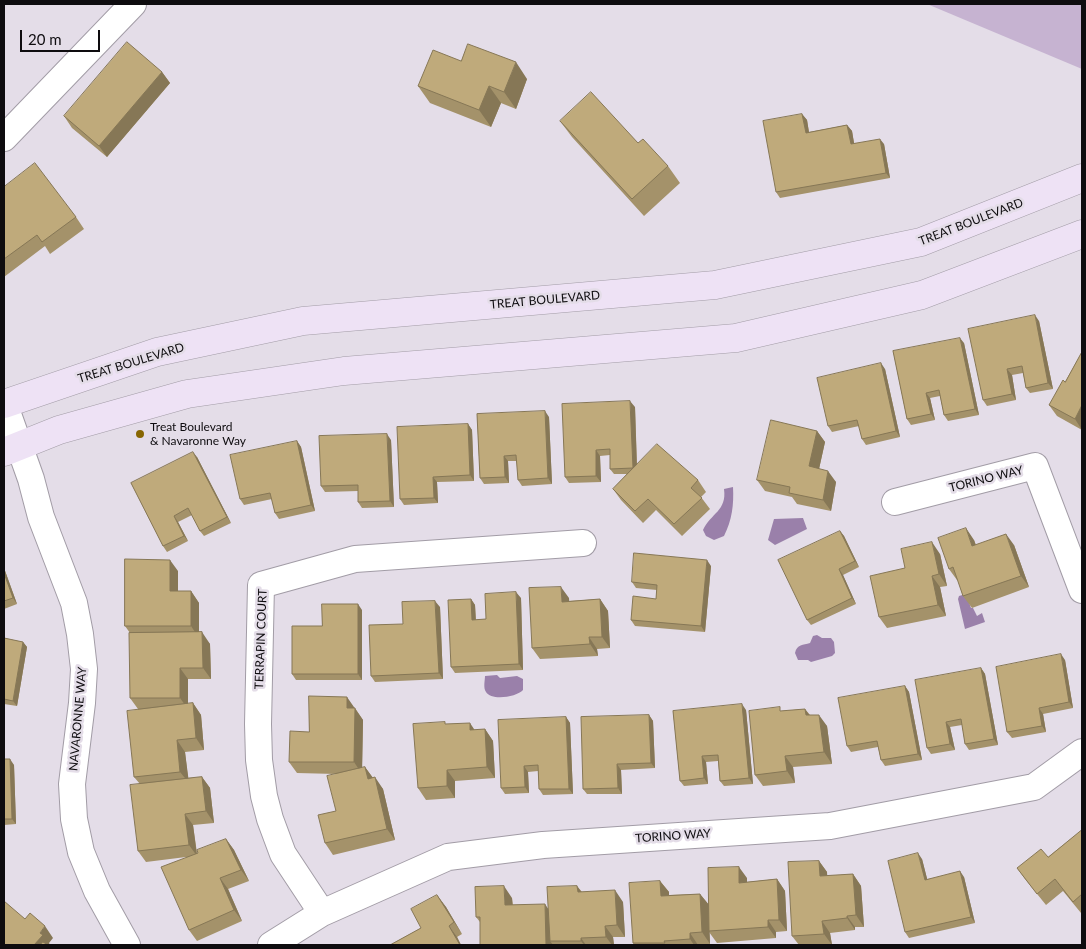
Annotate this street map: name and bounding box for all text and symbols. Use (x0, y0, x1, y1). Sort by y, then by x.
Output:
scale bar (22, 20, 102, 52)
text: 20 m (28, 30, 62, 48)
street label: TREAT BOULEVARD (917, 195, 1025, 249)
street label: TREAT BOULEVARD (489, 288, 601, 312)
street label: TREAT BOULEVARD (76, 340, 186, 386)
place label: Treat Boulevard & Navaronne Way (150, 420, 246, 448)
marker: Treat Boulevard & Navaronne Way (134, 428, 146, 440)
street label: TORINO WAY (948, 463, 1024, 495)
street label: TERRAPIN COURT (252, 588, 270, 690)
street label: NAVARONNE WAY (66, 666, 90, 772)
street label: TORINO WAY (635, 826, 711, 846)

